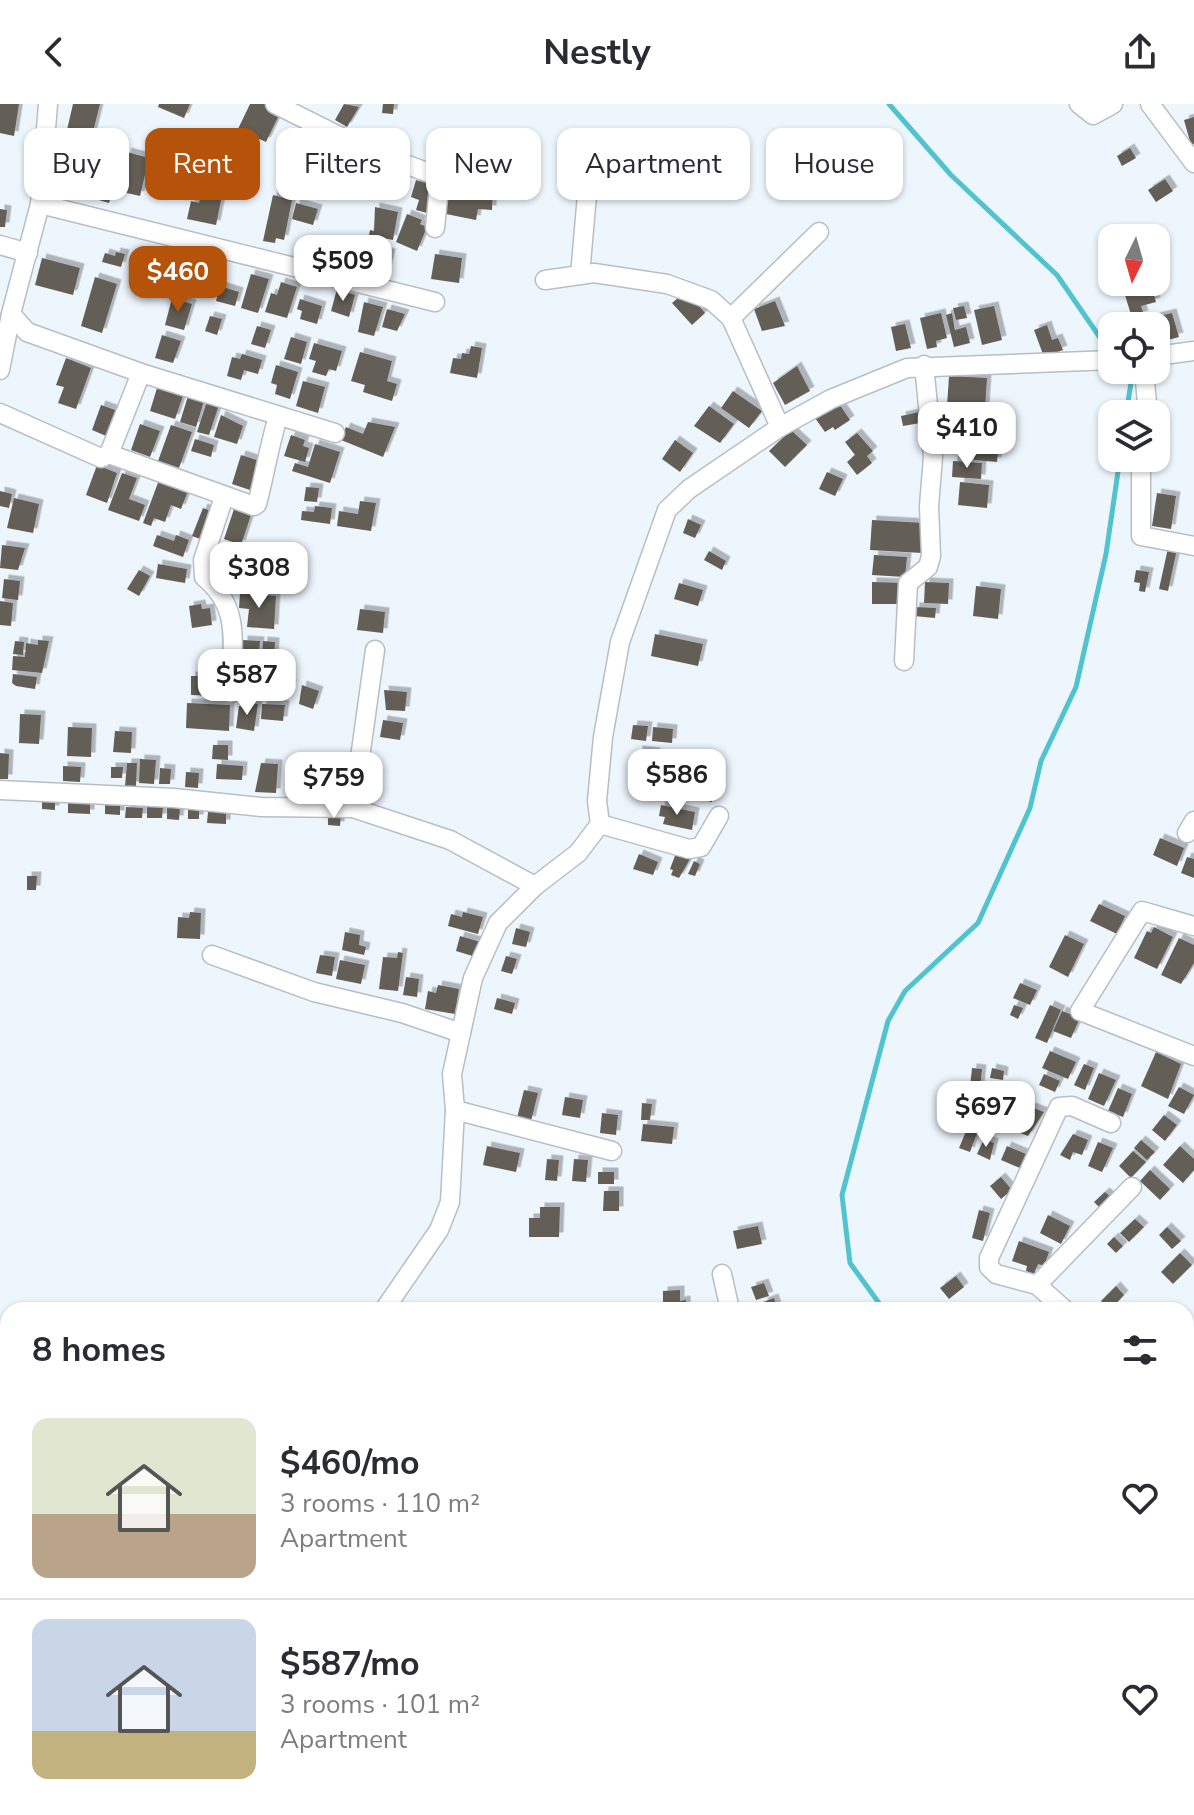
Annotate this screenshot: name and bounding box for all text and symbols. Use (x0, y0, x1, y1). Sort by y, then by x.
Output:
text: Nestly (543, 28, 651, 77)
icon: back (32, 30, 76, 74)
icon: share (1118, 30, 1162, 74)
chip: Buy (24, 128, 129, 200)
chip: Rent (145, 128, 260, 200)
chip: Filters (276, 128, 410, 200)
chip: New (426, 128, 541, 200)
chip: Apartment (557, 128, 750, 200)
chip: House (766, 128, 903, 200)
north arrow (1098, 224, 1170, 296)
map controls (1098, 224, 1170, 472)
pin: $509 (296, 235, 390, 303)
text: $509 (312, 243, 374, 278)
pin: $460 (131, 246, 225, 314)
text: $460 (147, 254, 209, 289)
button: locate (1098, 312, 1170, 384)
button: layers (1098, 400, 1170, 472)
pin: $410 (920, 402, 1014, 470)
text: $410 (936, 410, 998, 445)
pin: $308 (212, 542, 306, 610)
text: $308 (228, 550, 290, 585)
pin: $587 (200, 649, 294, 717)
text: $587 (216, 657, 278, 692)
pin: $586 (630, 749, 724, 817)
pin: $759 (287, 752, 381, 820)
text: $586 (646, 757, 708, 792)
text: $759 (303, 760, 365, 795)
pin: $697 (939, 1081, 1033, 1149)
text: $697 (955, 1089, 1017, 1124)
text: 8 homes (32, 1327, 166, 1373)
icon: filters (1118, 1328, 1162, 1372)
text: $460/mo (280, 1440, 420, 1486)
icon: home (96, 1450, 192, 1546)
icon: heart (1118, 1476, 1162, 1520)
text: 3 rooms · 110 m² (280, 1486, 480, 1521)
text: Apartment (280, 1521, 407, 1556)
text: $587/mo (280, 1641, 420, 1687)
icon: home (96, 1651, 192, 1747)
icon: heart (1118, 1677, 1162, 1721)
text: 3 rooms · 101 m² (280, 1687, 480, 1722)
text: Apartment (280, 1722, 407, 1757)

